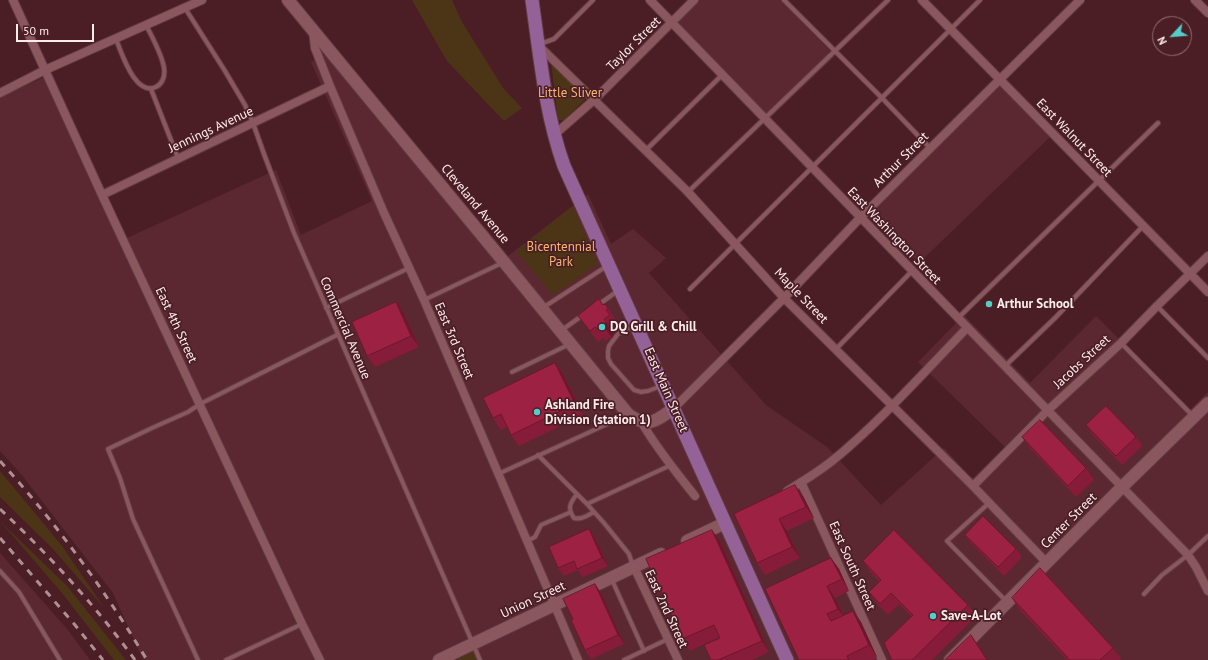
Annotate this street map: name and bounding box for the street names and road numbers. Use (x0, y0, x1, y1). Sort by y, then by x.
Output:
street label: Taylor Street (604, 14, 664, 74)
street label: East Walnut Street (1033, 96, 1115, 180)
street label: Jennings Avenue (166, 104, 256, 156)
street label: Arthur Street (870, 129, 932, 191)
street label: Cleveland Avenue (437, 161, 513, 247)
street label: East Washington Street (844, 184, 944, 288)
street label: Maple Street (771, 265, 831, 327)
street label: Commercial Avenue (316, 274, 374, 382)
street label: East 4th Street (152, 285, 200, 365)
street label: East 3rd Street (431, 300, 477, 382)
street label: Jacobs Street (1050, 332, 1114, 392)
street label: East Main Street (640, 345, 692, 435)
street label: Center Street (1038, 490, 1100, 552)
street label: East South Street (825, 519, 879, 613)
street label: East 2nd Street (641, 567, 691, 651)
street label: Union Street (498, 578, 568, 622)

